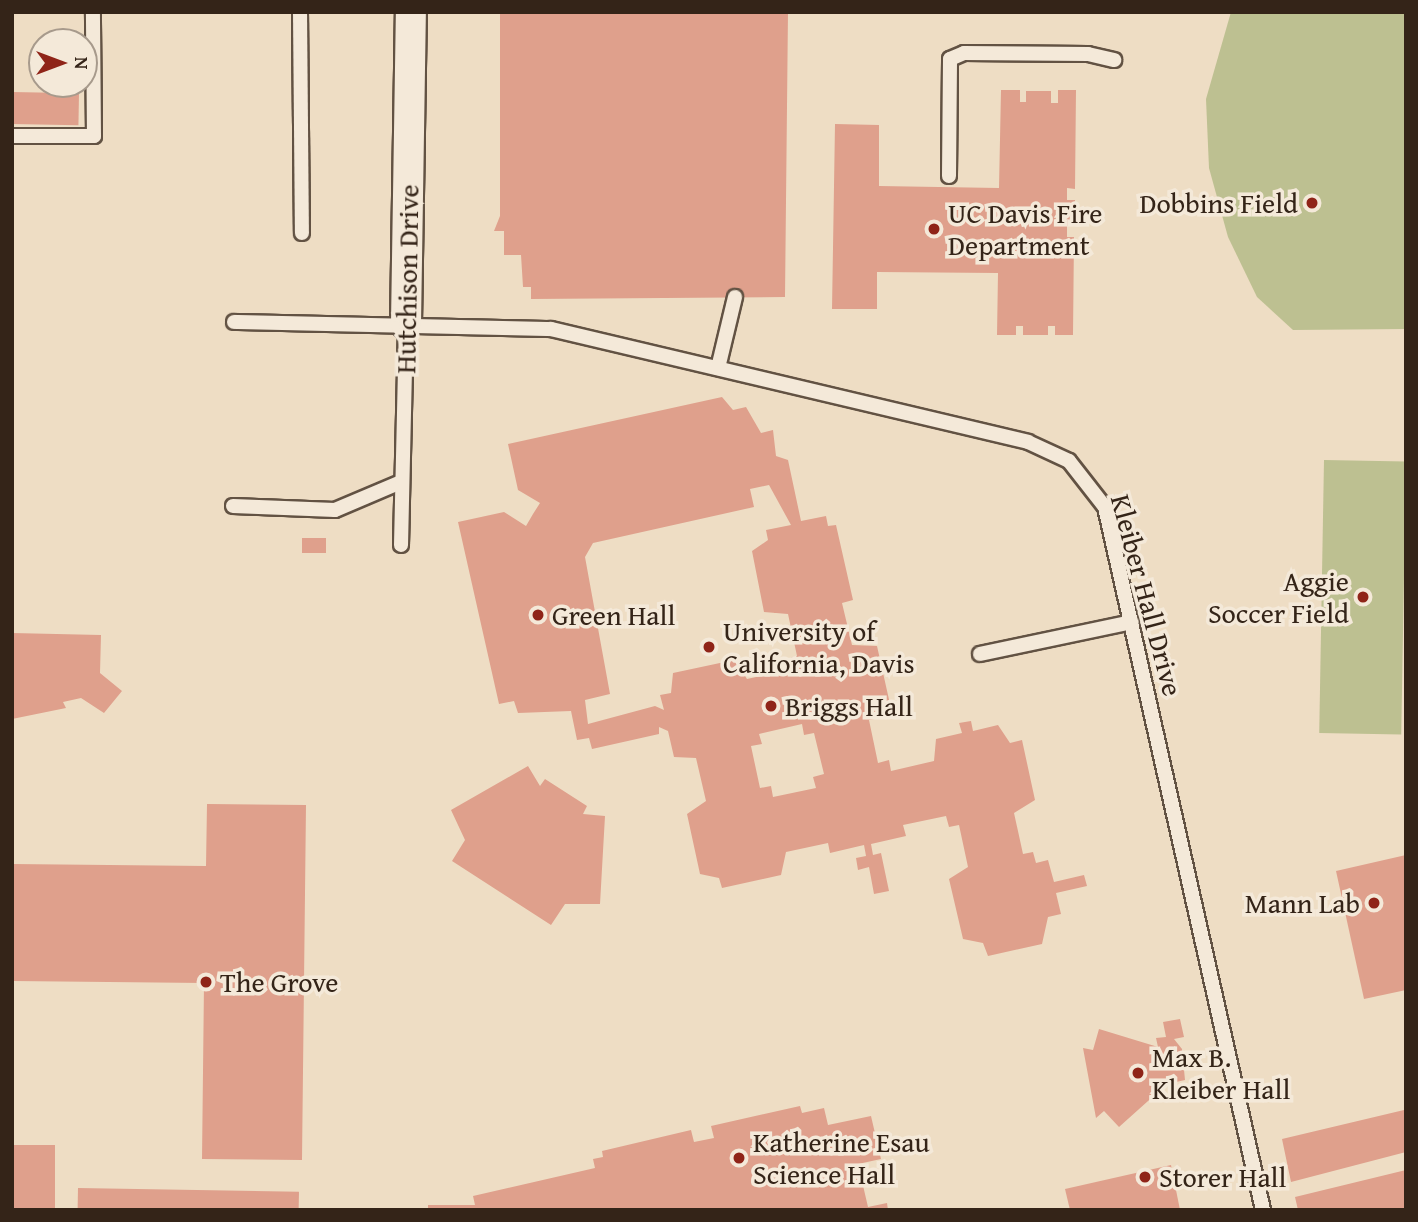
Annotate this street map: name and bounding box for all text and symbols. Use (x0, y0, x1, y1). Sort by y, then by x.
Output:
north arrow (28, 28, 98, 98)
text: N (68, 57, 96, 69)
street label: Hutchison Drive (389, 184, 425, 374)
place label: Dobbins Field (1139, 186, 1298, 220)
marker: Dobbins Field (1304, 195, 1320, 211)
place label: UC Davis Fire Department (948, 196, 1103, 262)
marker: UC Davis Fire Department (926, 221, 942, 237)
street label: Kleiber Hall Drive (1104, 491, 1190, 699)
place label: Aggie Soccer Field (1208, 564, 1349, 630)
marker: Aggie Soccer Field (1355, 589, 1371, 605)
place label: Green Hall (552, 598, 675, 632)
marker: Green Hall (530, 607, 546, 623)
place label: University of California, Davis (723, 614, 915, 680)
marker: University of California, Davis (701, 639, 717, 655)
place label: Briggs Hall (785, 689, 913, 723)
marker: Briggs Hall (763, 698, 779, 714)
place label: Mann Lab (1245, 886, 1360, 920)
marker: Mann Lab (1366, 895, 1382, 911)
place label: The Grove (220, 965, 338, 999)
marker: The Grove (198, 974, 214, 990)
place label: Max B. Kleiber Hall (1152, 1040, 1290, 1106)
marker: Max B. Kleiber Hall (1130, 1065, 1146, 1081)
place label: Katherine Esau Science Hall (753, 1125, 930, 1191)
marker: Katherine Esau Science Hall (731, 1150, 747, 1166)
place label: Storer Hall (1159, 1160, 1286, 1194)
marker: Storer Hall (1137, 1169, 1153, 1185)

